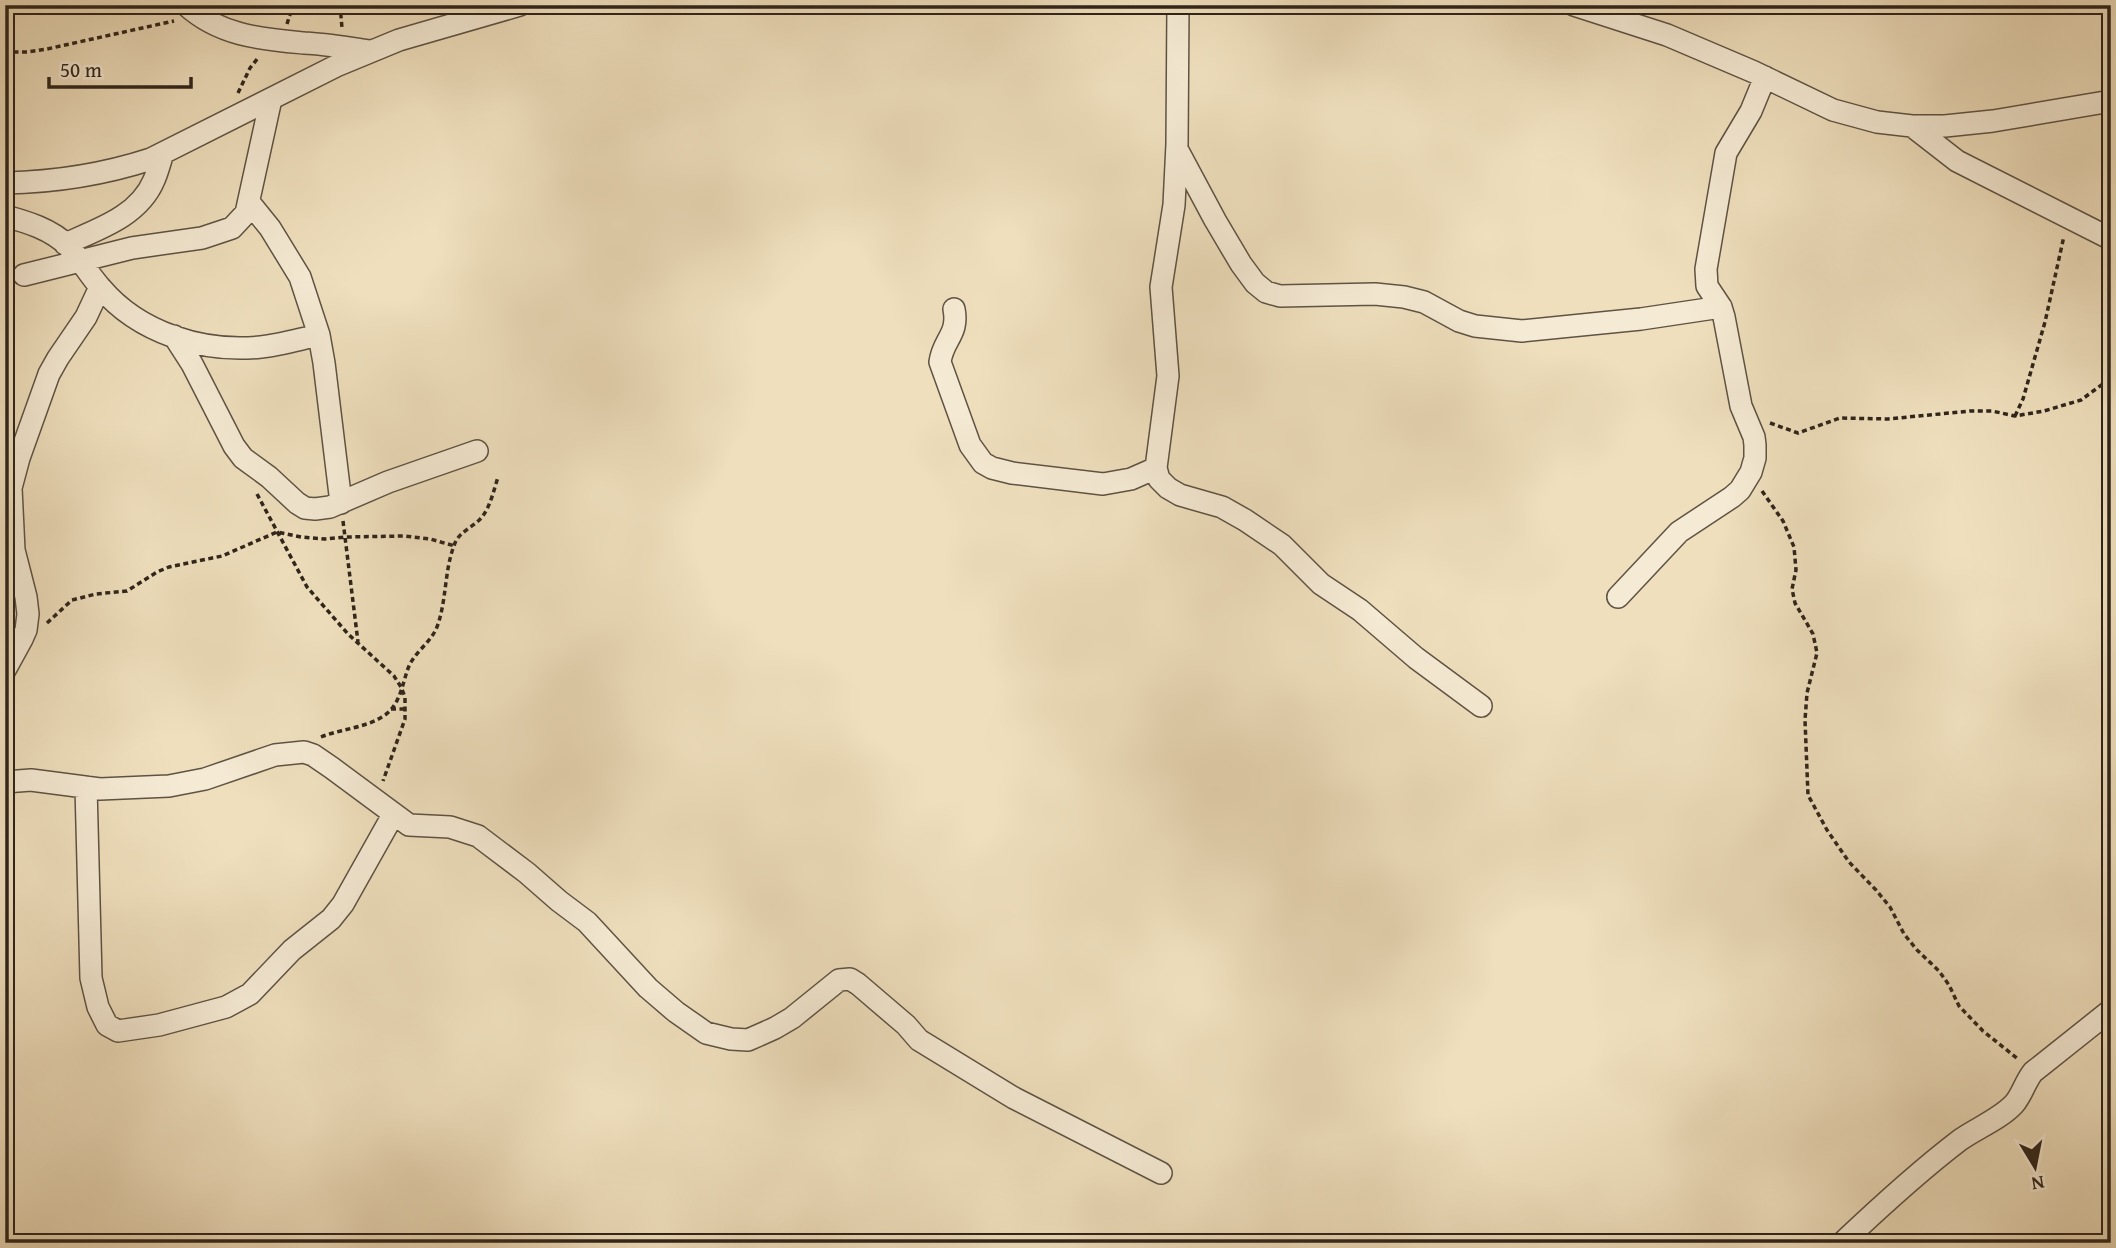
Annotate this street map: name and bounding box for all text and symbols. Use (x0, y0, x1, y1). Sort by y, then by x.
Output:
scale bar (49, 46, 191, 90)
text: 50 m (60, 54, 102, 85)
north arrow (2000, 1132, 2070, 1202)
text: N (2029, 1169, 2047, 1199)

